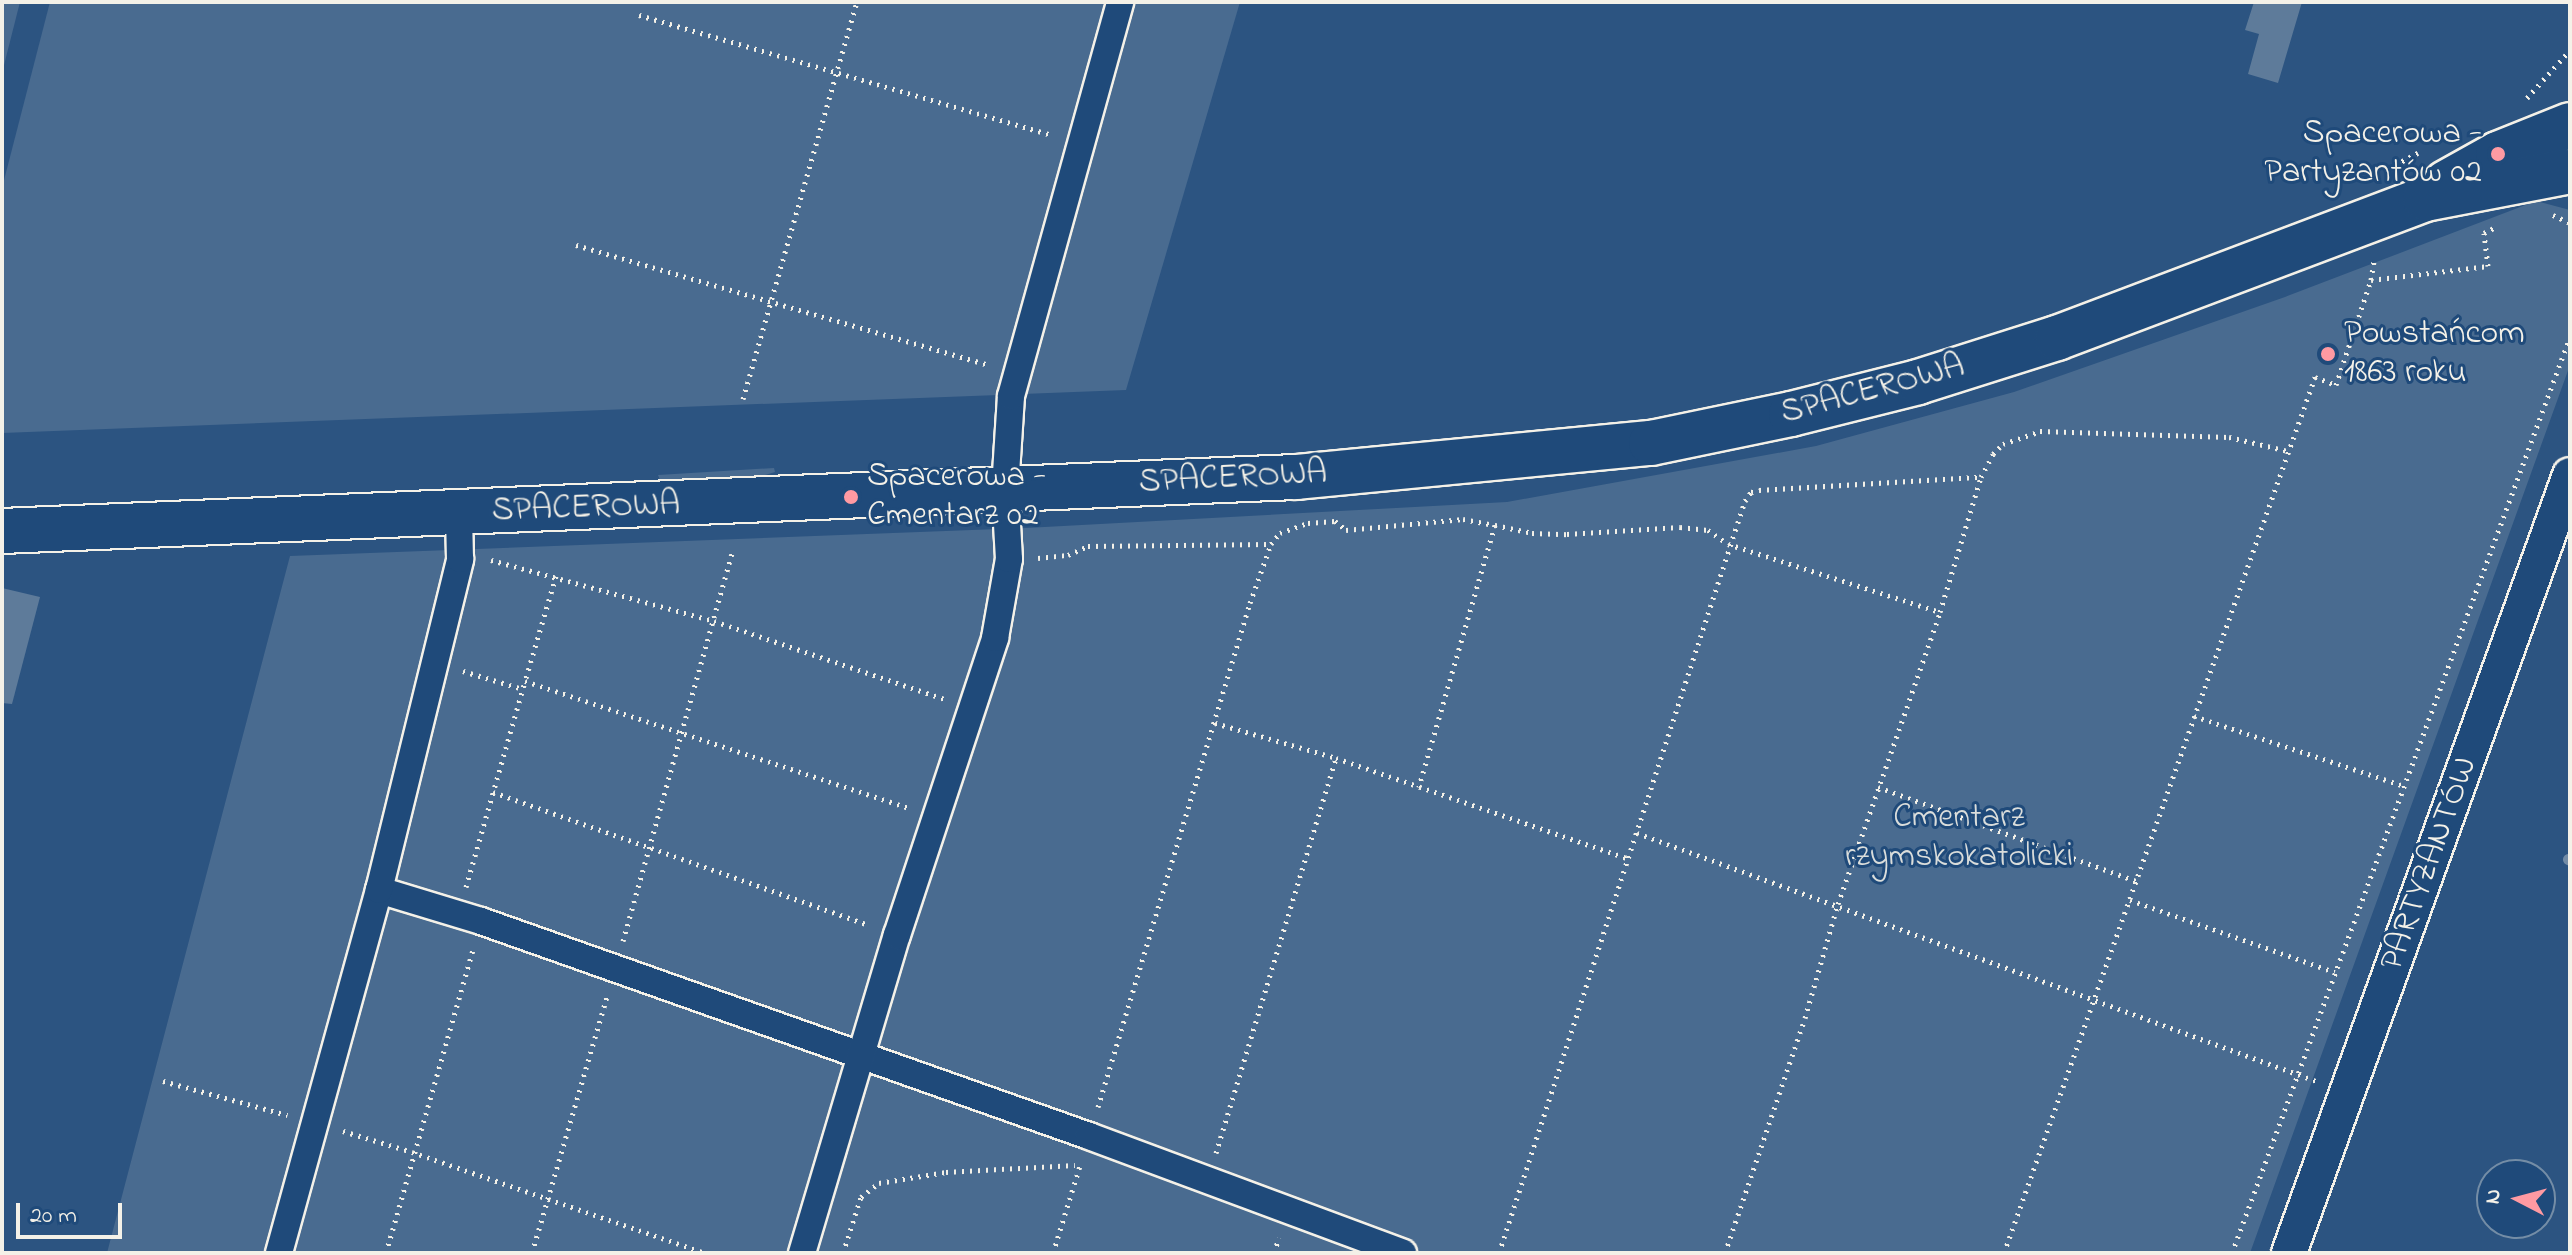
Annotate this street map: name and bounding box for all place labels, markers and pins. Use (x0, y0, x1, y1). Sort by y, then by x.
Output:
place label: Spacerowa - Partyzantów 02 (2264, 114, 2482, 194)
marker: Spacerowa - Partyzantów 02 (2489, 145, 2507, 163)
place label: Powstańcom 1863 roku (2344, 314, 2525, 394)
marker: Powstańcom 1863 roku (2319, 345, 2337, 363)
place label: Spacerowa - Cmentarz 02 (867, 457, 1046, 536)
marker: Spacerowa - Cmentarz 02 (842, 488, 860, 506)

